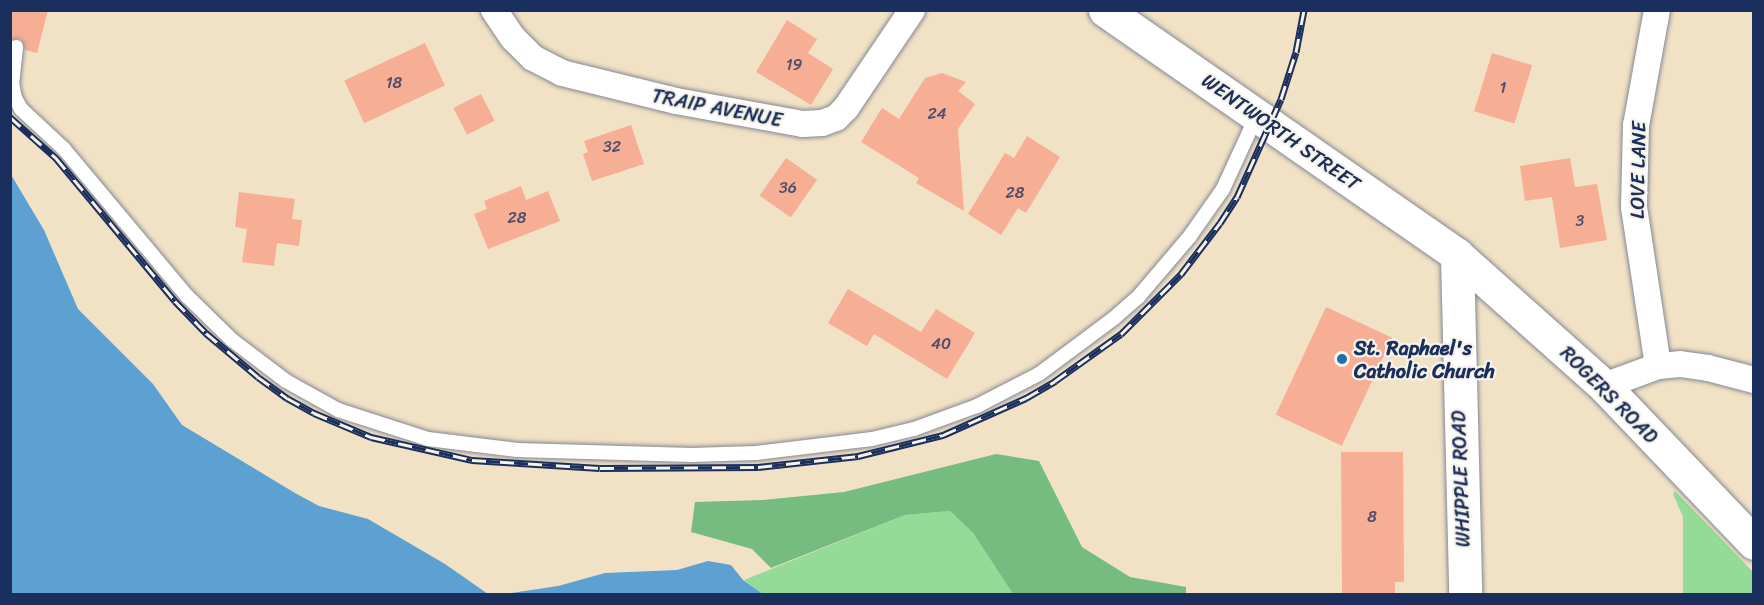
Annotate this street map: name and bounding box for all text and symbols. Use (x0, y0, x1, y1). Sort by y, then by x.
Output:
house number: 19 (786, 55, 802, 75)
street label: WENTWORTH STREET (1197, 68, 1365, 196)
house number: 18 (386, 73, 402, 93)
house number: 1 (1500, 78, 1506, 98)
street label: TRAIP AVENUE (649, 84, 785, 132)
house number: 24 (927, 104, 947, 124)
street label: LOVE LANE (1625, 121, 1651, 219)
house number: 32 (603, 137, 621, 157)
house number: 36 (779, 178, 797, 198)
house number: 28 (1006, 183, 1024, 203)
house number: 28 (508, 208, 526, 228)
house number: 3 (1576, 211, 1584, 231)
house number: 40 (931, 334, 951, 354)
place label: St. Raphael's Catholic Church (1354, 336, 1495, 383)
street label: ROGERS ROAD (1555, 341, 1663, 449)
marker: St. Raphael's Catholic Church (1335, 352, 1349, 366)
street label: WHIPPLE ROAD (1447, 410, 1475, 548)
house number: 8 (1367, 507, 1377, 527)

